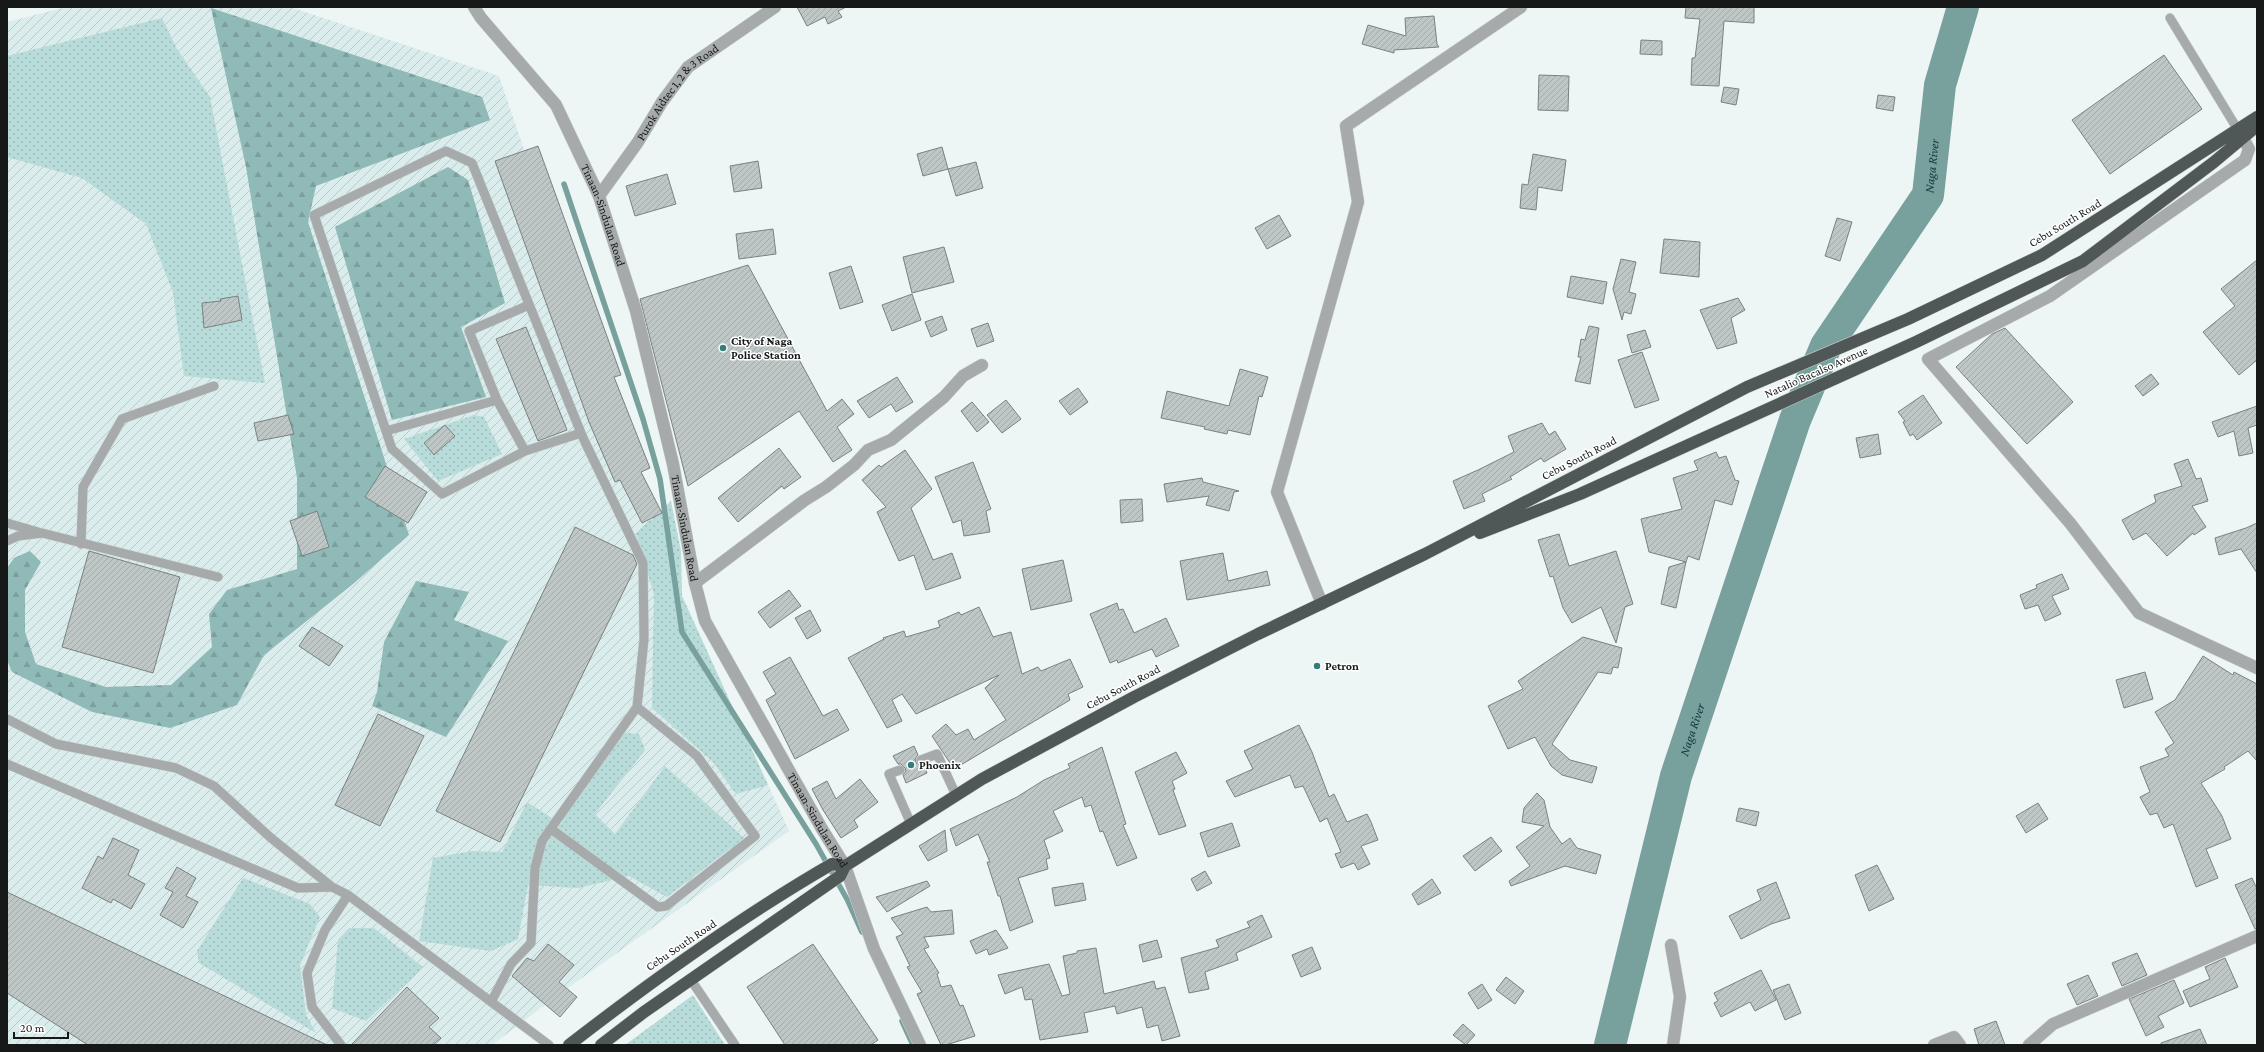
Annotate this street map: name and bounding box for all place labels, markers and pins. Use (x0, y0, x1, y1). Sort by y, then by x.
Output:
place label: City of Naga Police Station (731, 334, 801, 362)
marker: City of Naga Police Station (718, 343, 728, 353)
place label: Petron (1325, 659, 1359, 673)
marker: Petron (1312, 661, 1322, 671)
place label: Phoenix (919, 758, 962, 772)
marker: Phoenix (906, 760, 916, 770)

